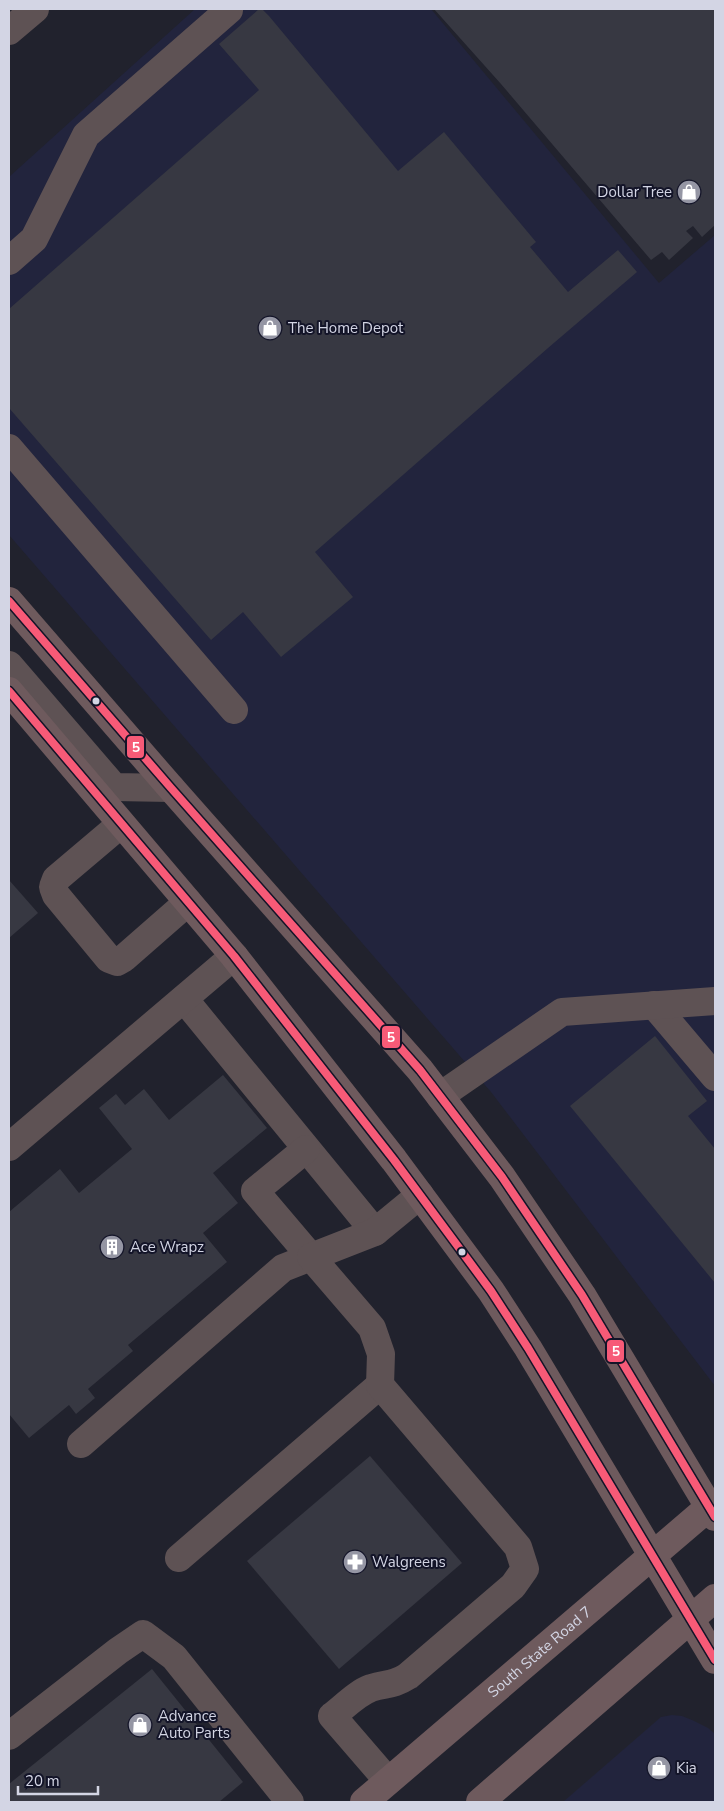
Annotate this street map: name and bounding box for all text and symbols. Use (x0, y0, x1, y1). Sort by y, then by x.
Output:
shop icon: Dollar Tree (676, 179, 702, 205)
place label: Dollar Tree (597, 182, 672, 202)
shop icon: The Home Depot (257, 315, 283, 341)
place label: The Home Depot (288, 318, 404, 338)
unlabelled marker (91, 696, 101, 706)
line badge: 5 (126, 735, 145, 759)
text: 5 (132, 738, 140, 757)
line badge: 5 (381, 1025, 401, 1049)
text: 5 (387, 1028, 395, 1047)
building icon: Ace Wrapz (99, 1234, 125, 1260)
place label: Ace Wrapz (130, 1237, 204, 1257)
unlabelled marker (457, 1247, 467, 1257)
line badge: 5 (606, 1339, 625, 1363)
text: 5 (612, 1342, 620, 1361)
pharmacy icon: Walgreens (342, 1549, 368, 1575)
place label: Walgreens (372, 1552, 446, 1572)
street label: South State Road 7 (483, 1602, 596, 1702)
place label: Advance Auto Parts (158, 1706, 230, 1743)
shop icon: Advance Auto Parts (127, 1712, 153, 1738)
shop icon: Kia (646, 1755, 672, 1781)
place label: Kia (676, 1758, 697, 1778)
scale bar (18, 1764, 98, 1796)
text: 20 m (25, 1771, 60, 1791)

